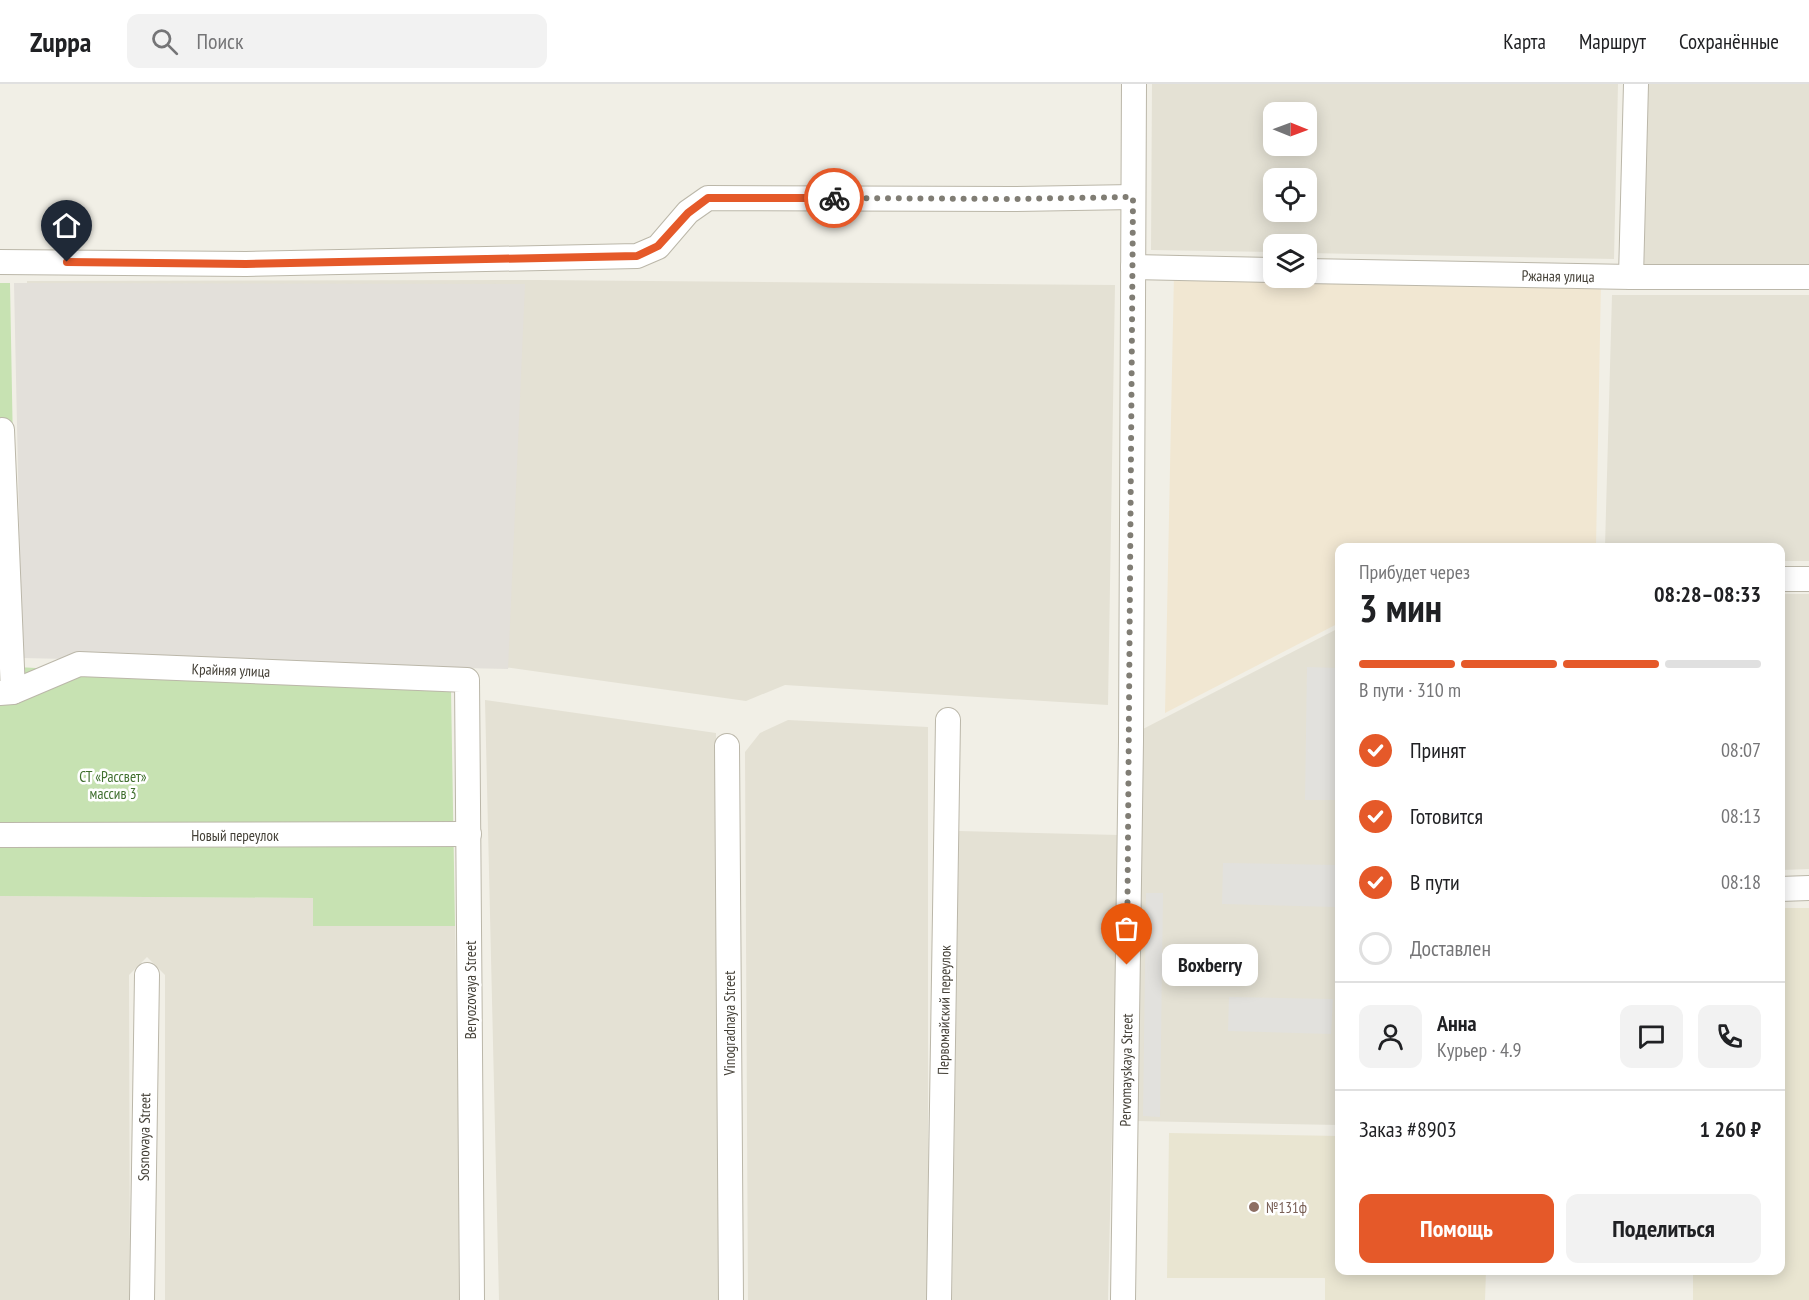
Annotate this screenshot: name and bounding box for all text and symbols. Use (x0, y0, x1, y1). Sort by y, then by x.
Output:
search box (127, 14, 547, 68)
text: Zuppa (30, 23, 91, 60)
icon: search (148, 25, 181, 58)
text: Поиск (196, 27, 243, 55)
text: Карта (1503, 28, 1546, 55)
text: Маршрут (1579, 28, 1646, 55)
text: Сохранённые (1679, 28, 1779, 55)
north arrow (1263, 102, 1317, 156)
map controls (1263, 102, 1317, 288)
courier (804, 168, 864, 228)
button: locate (1263, 168, 1317, 222)
icon: bike (818, 182, 851, 215)
pin (41, 200, 92, 262)
icon: home (50, 209, 83, 242)
button: layers (1263, 234, 1317, 288)
street label: Ржаная улица (1521, 266, 1595, 286)
text: Прибудет через (1359, 559, 1470, 585)
text: 08:28–08:33 (1654, 580, 1761, 608)
text: 3 мин (1359, 582, 1442, 633)
street label: Крайняя улица (191, 659, 271, 681)
text: В пути · 310 m (1359, 677, 1461, 703)
icon: check (1359, 734, 1392, 767)
text: Принят (1410, 736, 1466, 764)
text: 08:07 (1721, 737, 1761, 763)
park label: СТ «Рассвет» массив 3 (79, 767, 147, 803)
icon: check (1359, 800, 1392, 833)
text: Готовится (1410, 802, 1483, 830)
text: 08:13 (1721, 803, 1761, 829)
street label: Новый переулок (191, 826, 279, 845)
icon: check (1359, 866, 1392, 899)
text: В пути (1410, 868, 1460, 896)
text: 08:18 (1721, 869, 1761, 895)
pin (1101, 903, 1152, 965)
icon: bag (1110, 912, 1143, 945)
text: Доставлен (1410, 934, 1491, 962)
street label: Beryozovaya Street (461, 941, 480, 1039)
callout: Boxberry (1163, 944, 1259, 986)
street label: Первомайский переулок (933, 945, 955, 1075)
text: Boxberry (1178, 952, 1242, 978)
street label: Vinogradnaya Street (720, 971, 739, 1076)
button: person (1359, 1005, 1422, 1068)
button: chat (1620, 1005, 1683, 1068)
button: phone (1698, 1005, 1761, 1068)
text: Анна (1437, 1009, 1477, 1037)
street label: Pervomayskaya Street (1116, 1013, 1136, 1127)
text: Курьер · 4.9 (1437, 1037, 1522, 1063)
street label: Sosnovaya Street (134, 1093, 154, 1181)
text: Заказ #8903 (1359, 1115, 1457, 1143)
text: 1 260 ₽ (1699, 1115, 1761, 1143)
button: Помощь (1359, 1194, 1554, 1263)
button: Поделиться (1566, 1194, 1761, 1263)
place label: №131ф (1266, 1198, 1307, 1217)
marker: №131ф (1247, 1200, 1261, 1214)

